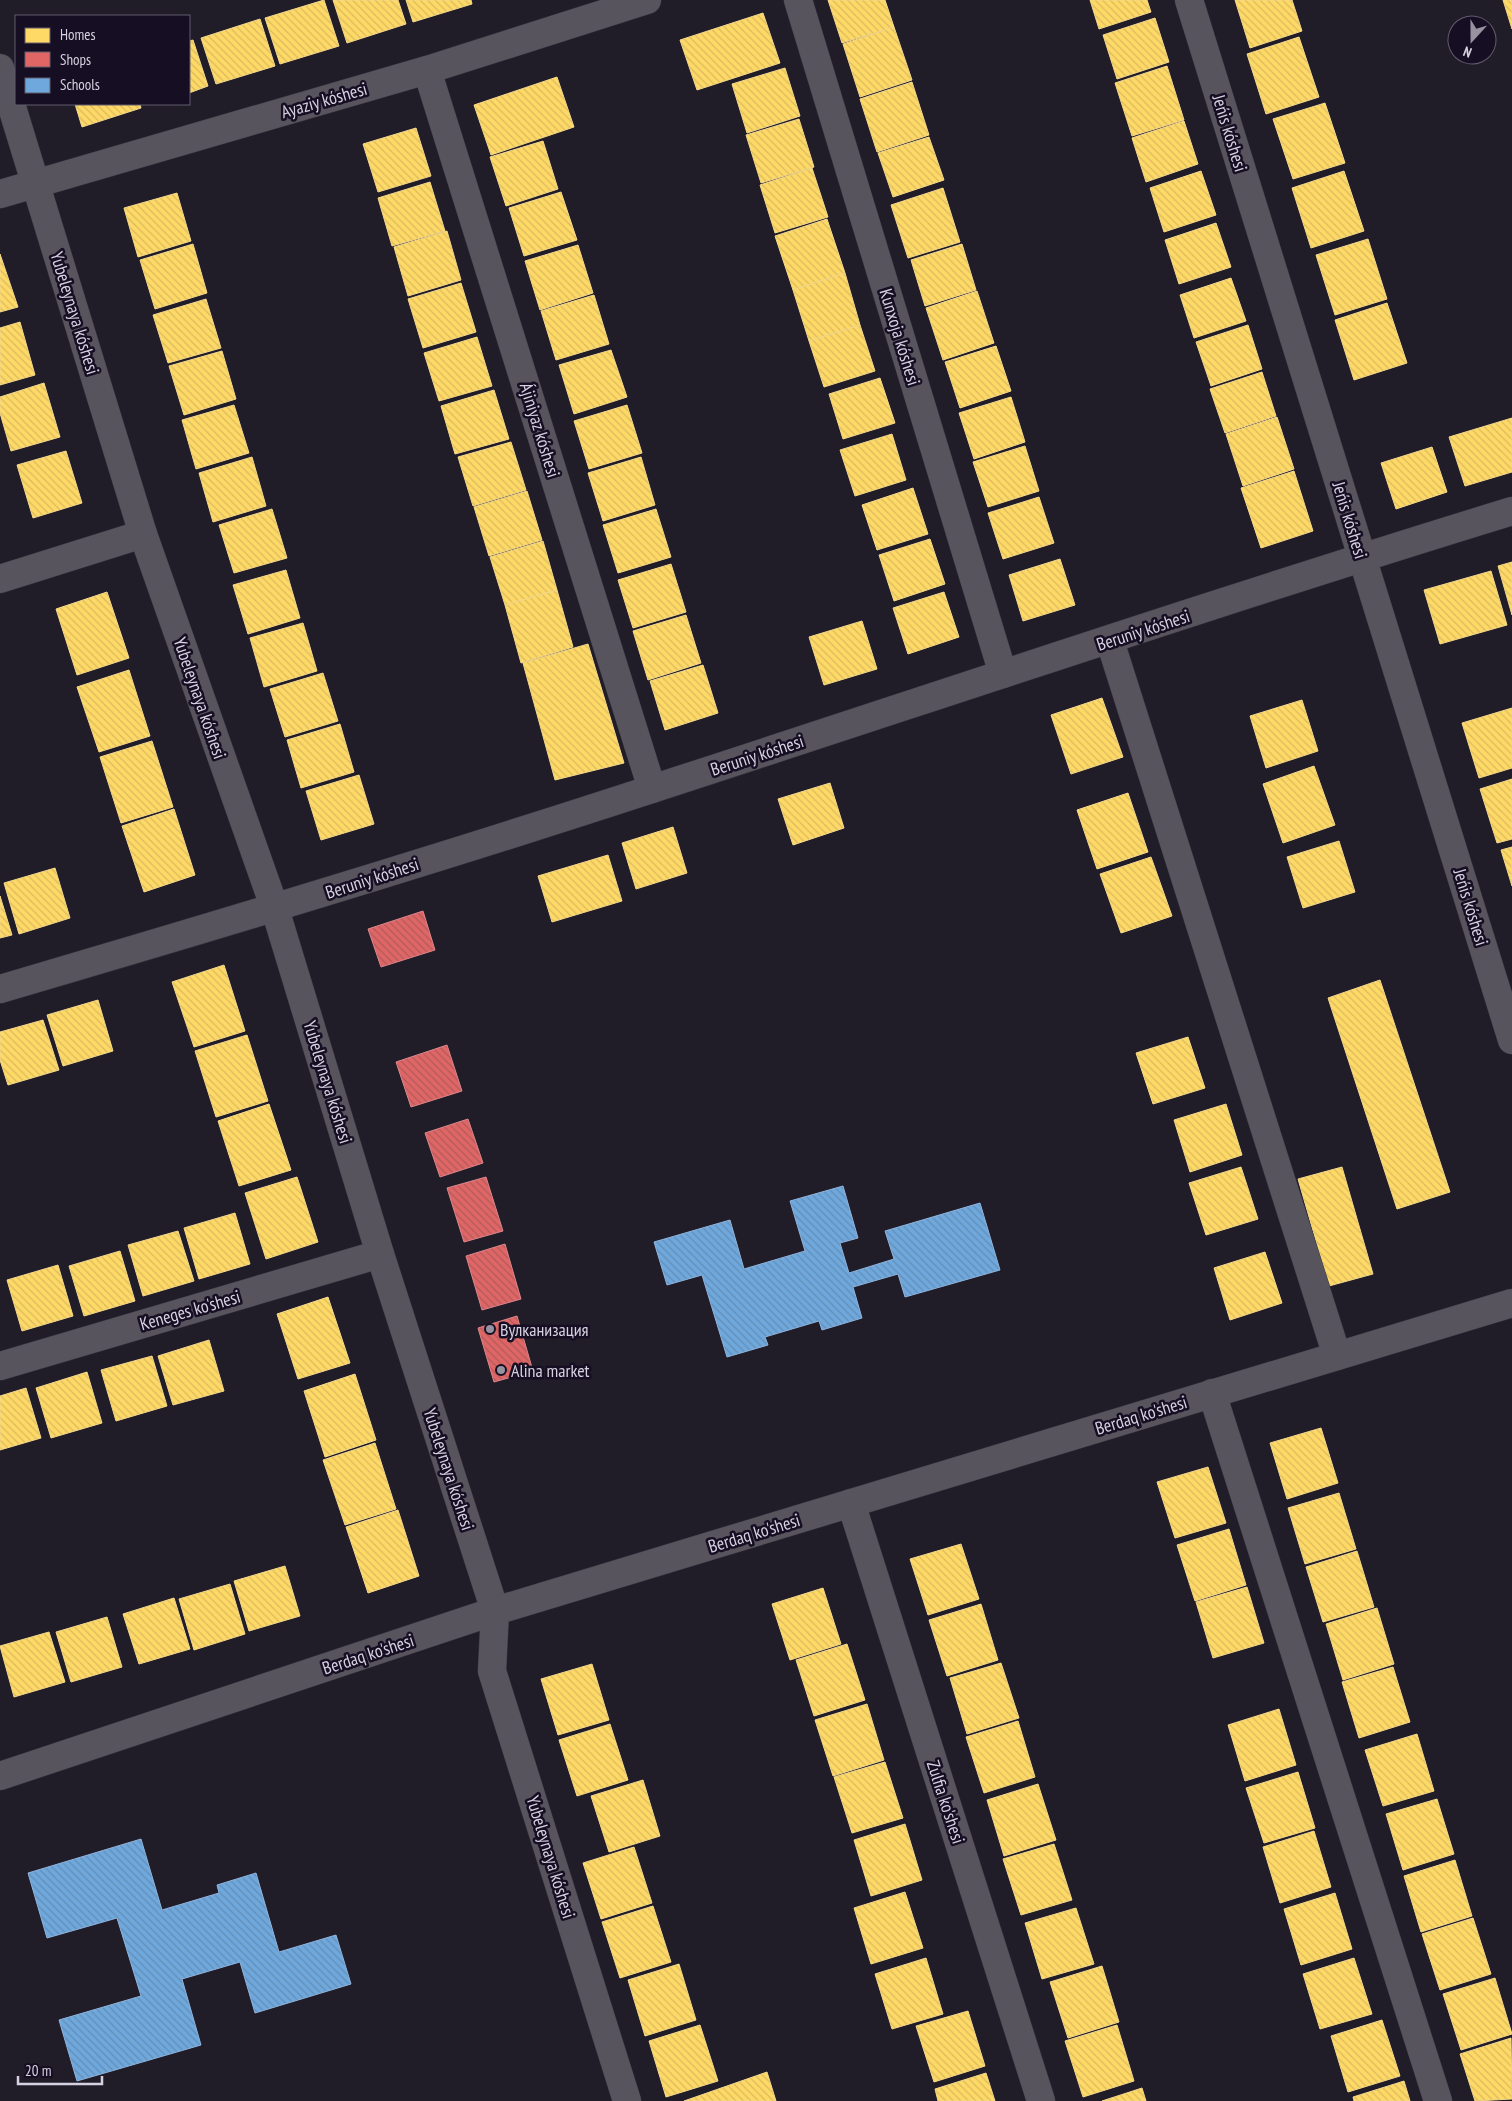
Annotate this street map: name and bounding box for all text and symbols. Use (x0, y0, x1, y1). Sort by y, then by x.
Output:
legend (15, 15, 190, 105)
north arrow (1447, 15, 1497, 65)
text: Homes (60, 25, 96, 44)
text: N (1461, 42, 1474, 62)
text: Shops (60, 50, 91, 69)
text: Schools (60, 75, 100, 94)
street label: Ayaziy kóshesi (278, 77, 370, 123)
street label: Jeńis kóshesi (1207, 91, 1253, 174)
street label: Yubeleynaya kóshesi (45, 249, 105, 377)
street label: Kunxoja kóshesi (874, 286, 926, 388)
street label: Ájiniyaz kóshesi (515, 380, 565, 480)
street label: Jeńis kóshesi (1327, 478, 1373, 561)
street label: Beruniy kóshesi (1094, 604, 1192, 656)
street label: Yubeleynaya kóshesi (168, 634, 232, 762)
street label: Beruniy kóshesi (708, 729, 806, 781)
street label: Beruniy kóshesi (323, 852, 421, 904)
street label: Jeńis kóshesi (1448, 865, 1494, 948)
street label: Yubeleynaya kóshesi (298, 1018, 358, 1146)
street label: Keneges ko'shesi (137, 1285, 243, 1335)
place label: Вулканизация (500, 1318, 589, 1341)
marker: Вулканизация (484, 1323, 496, 1335)
place label: Alina market (511, 1359, 590, 1382)
marker: Alina market (495, 1364, 507, 1376)
street label: Berdaq ko'shesi (1092, 1390, 1190, 1440)
street label: Yubeleynaya kóshesi (418, 1405, 480, 1533)
street label: Berdaq ko'shesi (705, 1508, 803, 1558)
street label: Berdaq ko'shesi (319, 1628, 417, 1680)
street label: Zulfia ko'shesi (922, 1758, 970, 1846)
street label: Yubeleynaya kóshesi (521, 1793, 581, 1921)
scale bar (18, 2054, 101, 2086)
text: 20 m (25, 2061, 51, 2080)

